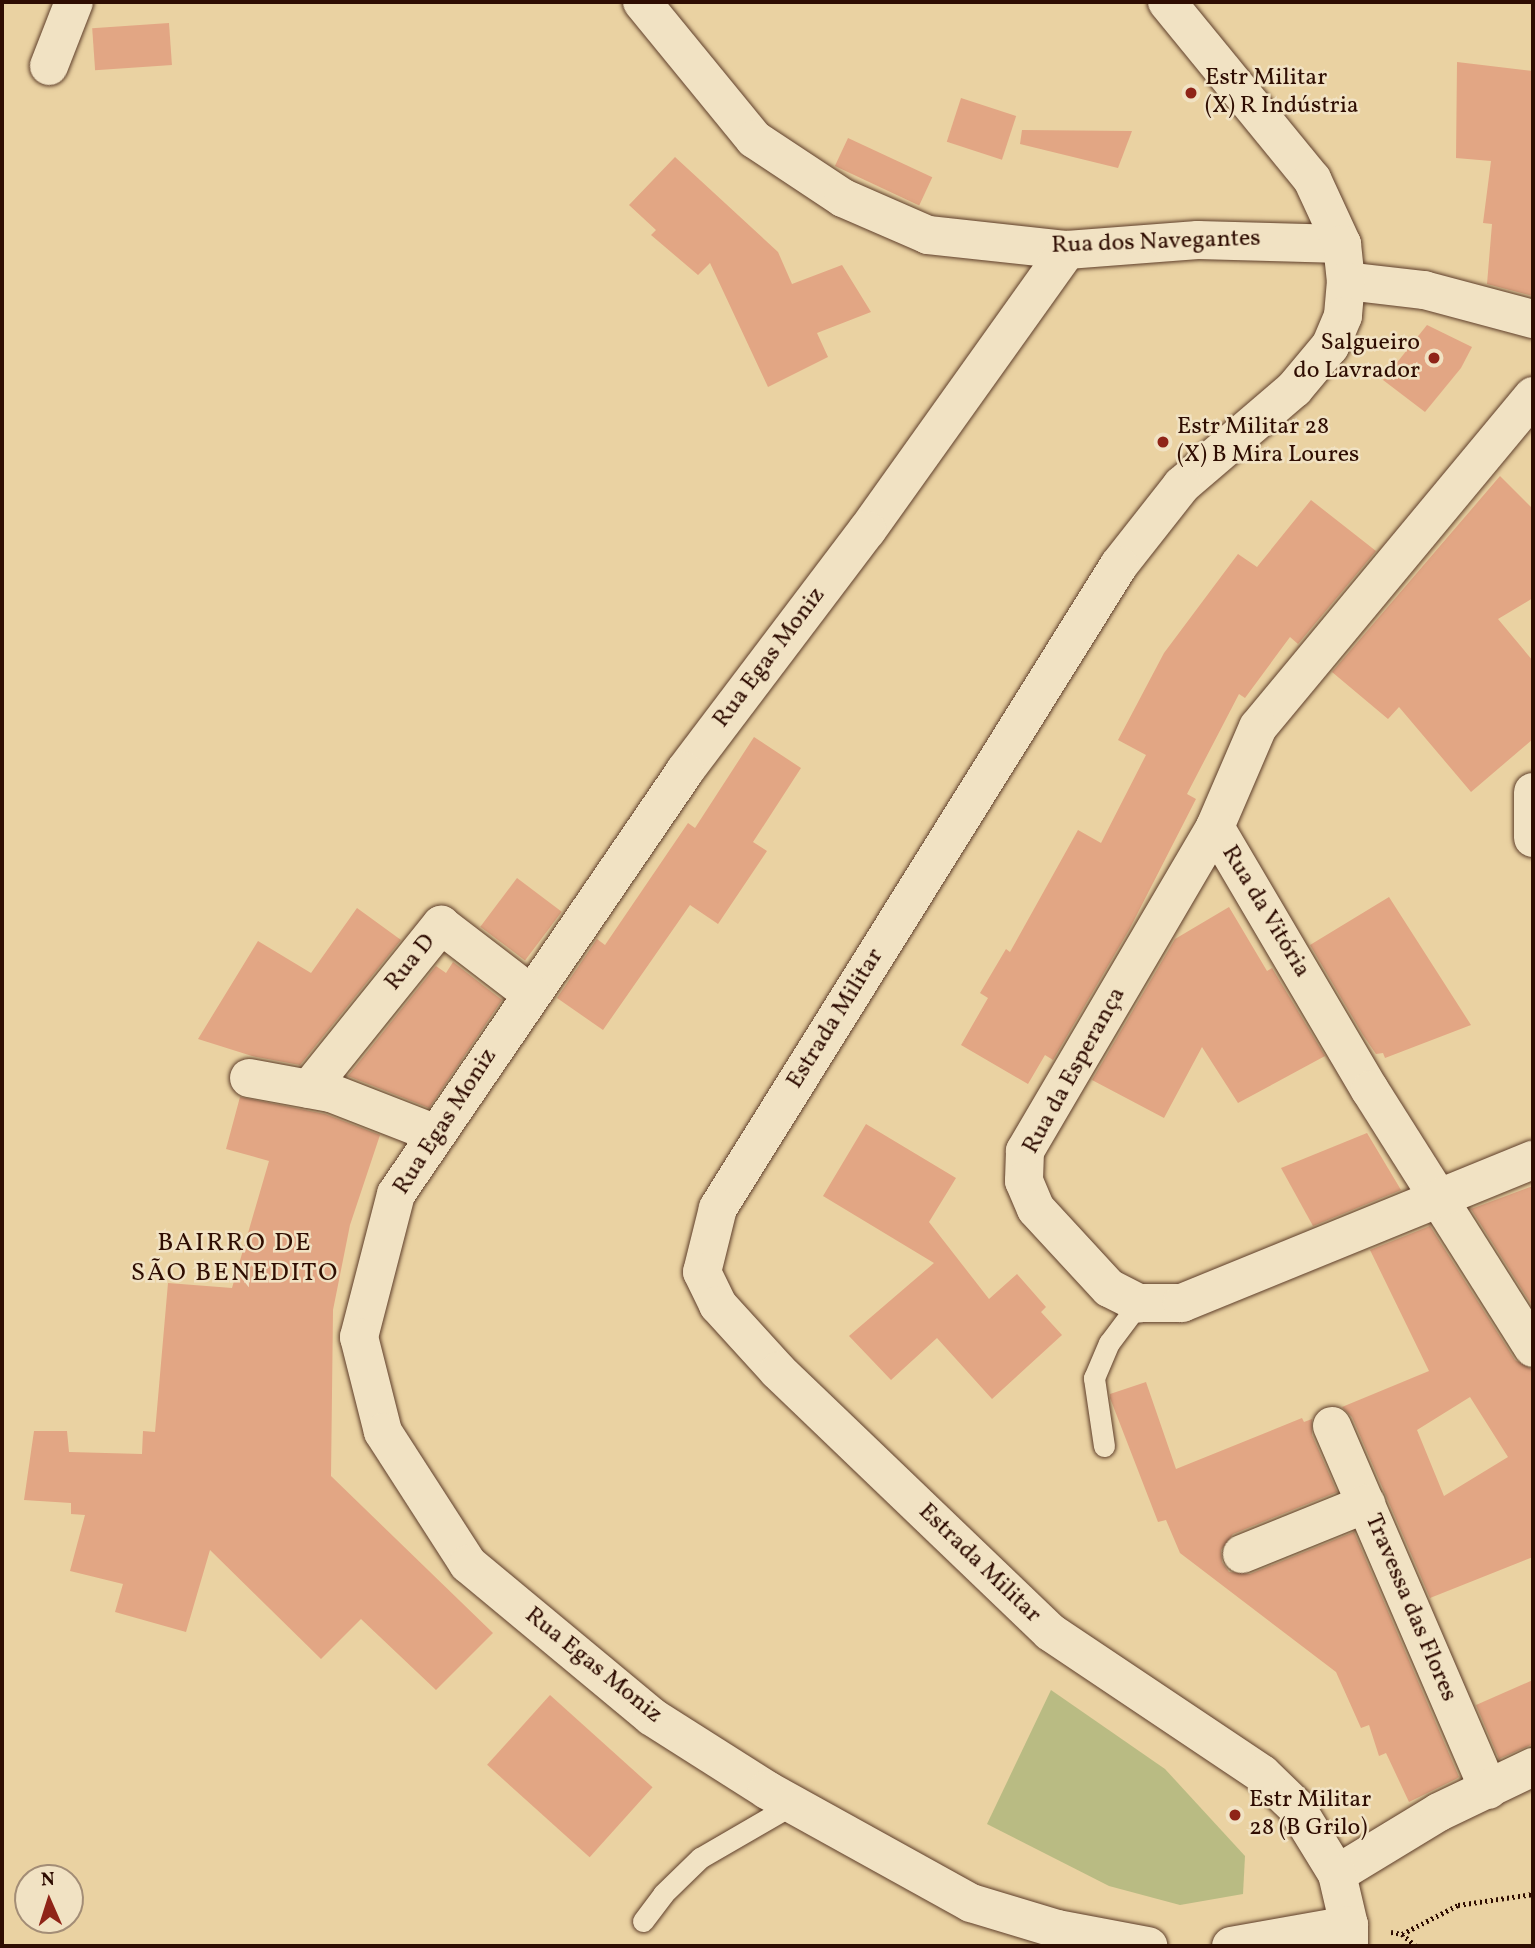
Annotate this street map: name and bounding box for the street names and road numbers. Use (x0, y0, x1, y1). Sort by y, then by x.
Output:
street label: Rua dos Navegantes (1051, 225, 1261, 261)
street label: Rua Egas Moniz (708, 582, 832, 734)
street label: Rua da Vitória (1214, 840, 1316, 984)
street label: Rua D (380, 929, 442, 997)
street label: Estrada Militar (781, 944, 891, 1094)
street label: Rua da Esperança (1017, 983, 1133, 1159)
street label: Rua Egas Moniz (388, 1043, 504, 1201)
street label: Estrada Militar (912, 1498, 1046, 1630)
street label: Travessa das Flores (1357, 1510, 1463, 1706)
street label: Rua Egas Moniz (518, 1602, 668, 1730)

